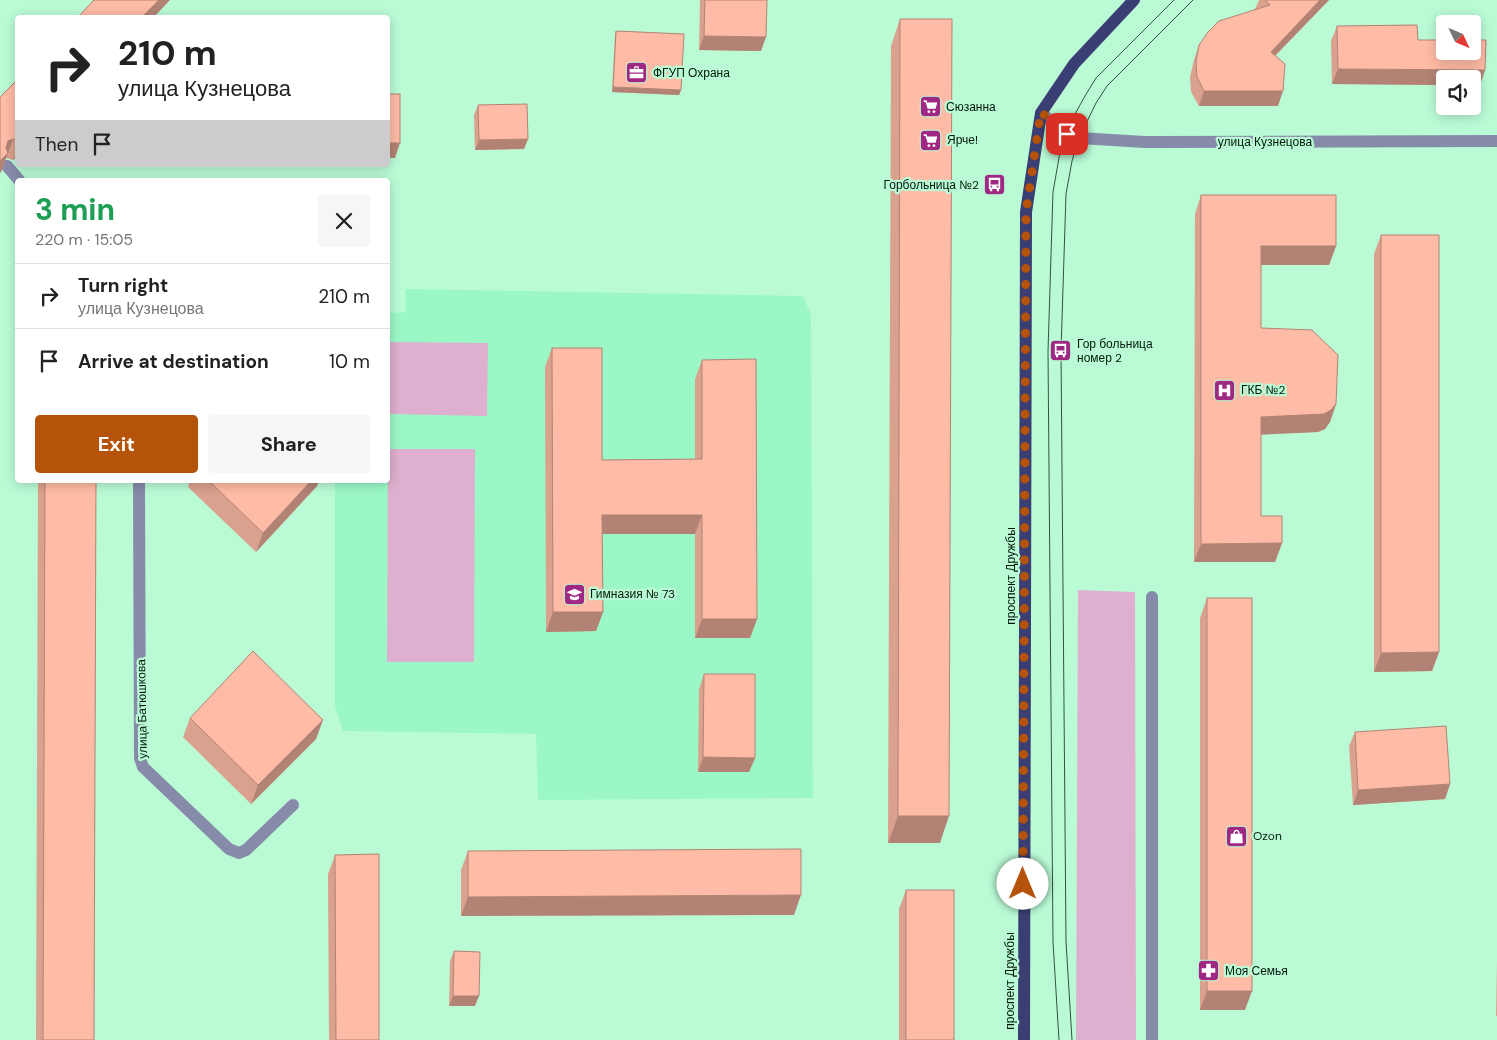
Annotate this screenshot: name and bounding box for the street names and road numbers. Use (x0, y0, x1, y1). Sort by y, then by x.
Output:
street label: улица Кузнецова (1218, 134, 1312, 150)
street label: проспект Дружбы (1003, 527, 1019, 625)
street label: улица Батюшкова (133, 659, 151, 759)
street label: проспект Дружбы (1002, 932, 1018, 1030)

